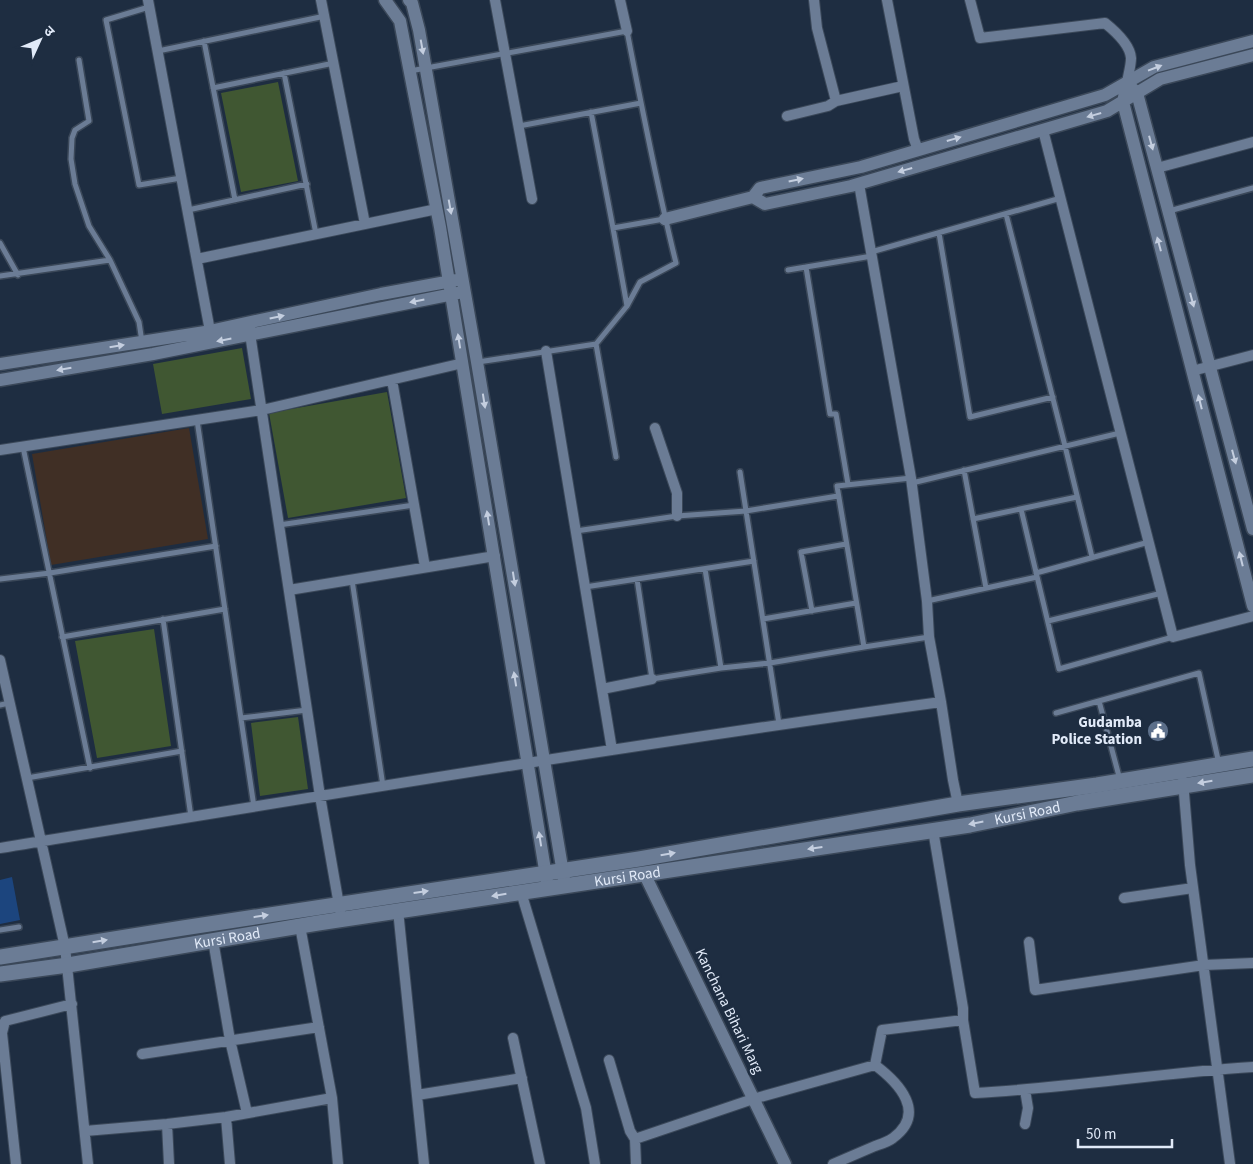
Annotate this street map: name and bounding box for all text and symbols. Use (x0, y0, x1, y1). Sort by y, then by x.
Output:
north arrow (15, 15, 65, 65)
text: उ (39, 22, 59, 42)
one-way arrow (418, 39, 426, 55)
one-way arrow (1148, 64, 1163, 72)
one-way arrow (1087, 111, 1102, 119)
one-way arrow (946, 135, 961, 143)
one-way arrow (1147, 135, 1155, 150)
one-way arrow (897, 167, 912, 175)
one-way arrow (789, 176, 804, 184)
one-way arrow (446, 199, 454, 215)
one-way arrow (1155, 237, 1163, 252)
one-way arrow (1188, 292, 1196, 308)
one-way arrow (409, 298, 425, 306)
one-way arrow (270, 312, 286, 320)
one-way arrow (455, 332, 463, 348)
one-way arrow (215, 336, 231, 344)
one-way arrow (110, 342, 126, 350)
one-way arrow (55, 366, 71, 374)
one-way arrow (480, 393, 488, 409)
one-way arrow (1196, 394, 1204, 409)
one-way arrow (1230, 450, 1238, 465)
one-way arrow (484, 510, 492, 526)
one-way arrow (1237, 551, 1245, 567)
one-way arrow (510, 571, 518, 587)
one-way arrow (510, 670, 518, 686)
place label: Gudamba Police Station (1051, 712, 1142, 750)
public building icon: Gudamba Police Station (1146, 719, 1170, 743)
one-way arrow (1196, 779, 1212, 787)
street label: Kursi Road (992, 796, 1062, 830)
one-way arrow (968, 820, 984, 828)
one-way arrow (536, 831, 544, 847)
one-way arrow (807, 844, 823, 852)
one-way arrow (661, 850, 677, 858)
street label: Kursi Road (593, 861, 662, 892)
one-way arrow (414, 888, 430, 896)
one-way arrow (491, 891, 507, 899)
one-way arrow (253, 912, 269, 920)
street label: Kursi Road (192, 922, 262, 954)
one-way arrow (92, 937, 108, 945)
street label: Kanchana Bihari Marg (690, 945, 769, 1078)
scale bar (1078, 1116, 1172, 1148)
text: 50 m (1086, 1124, 1116, 1145)

